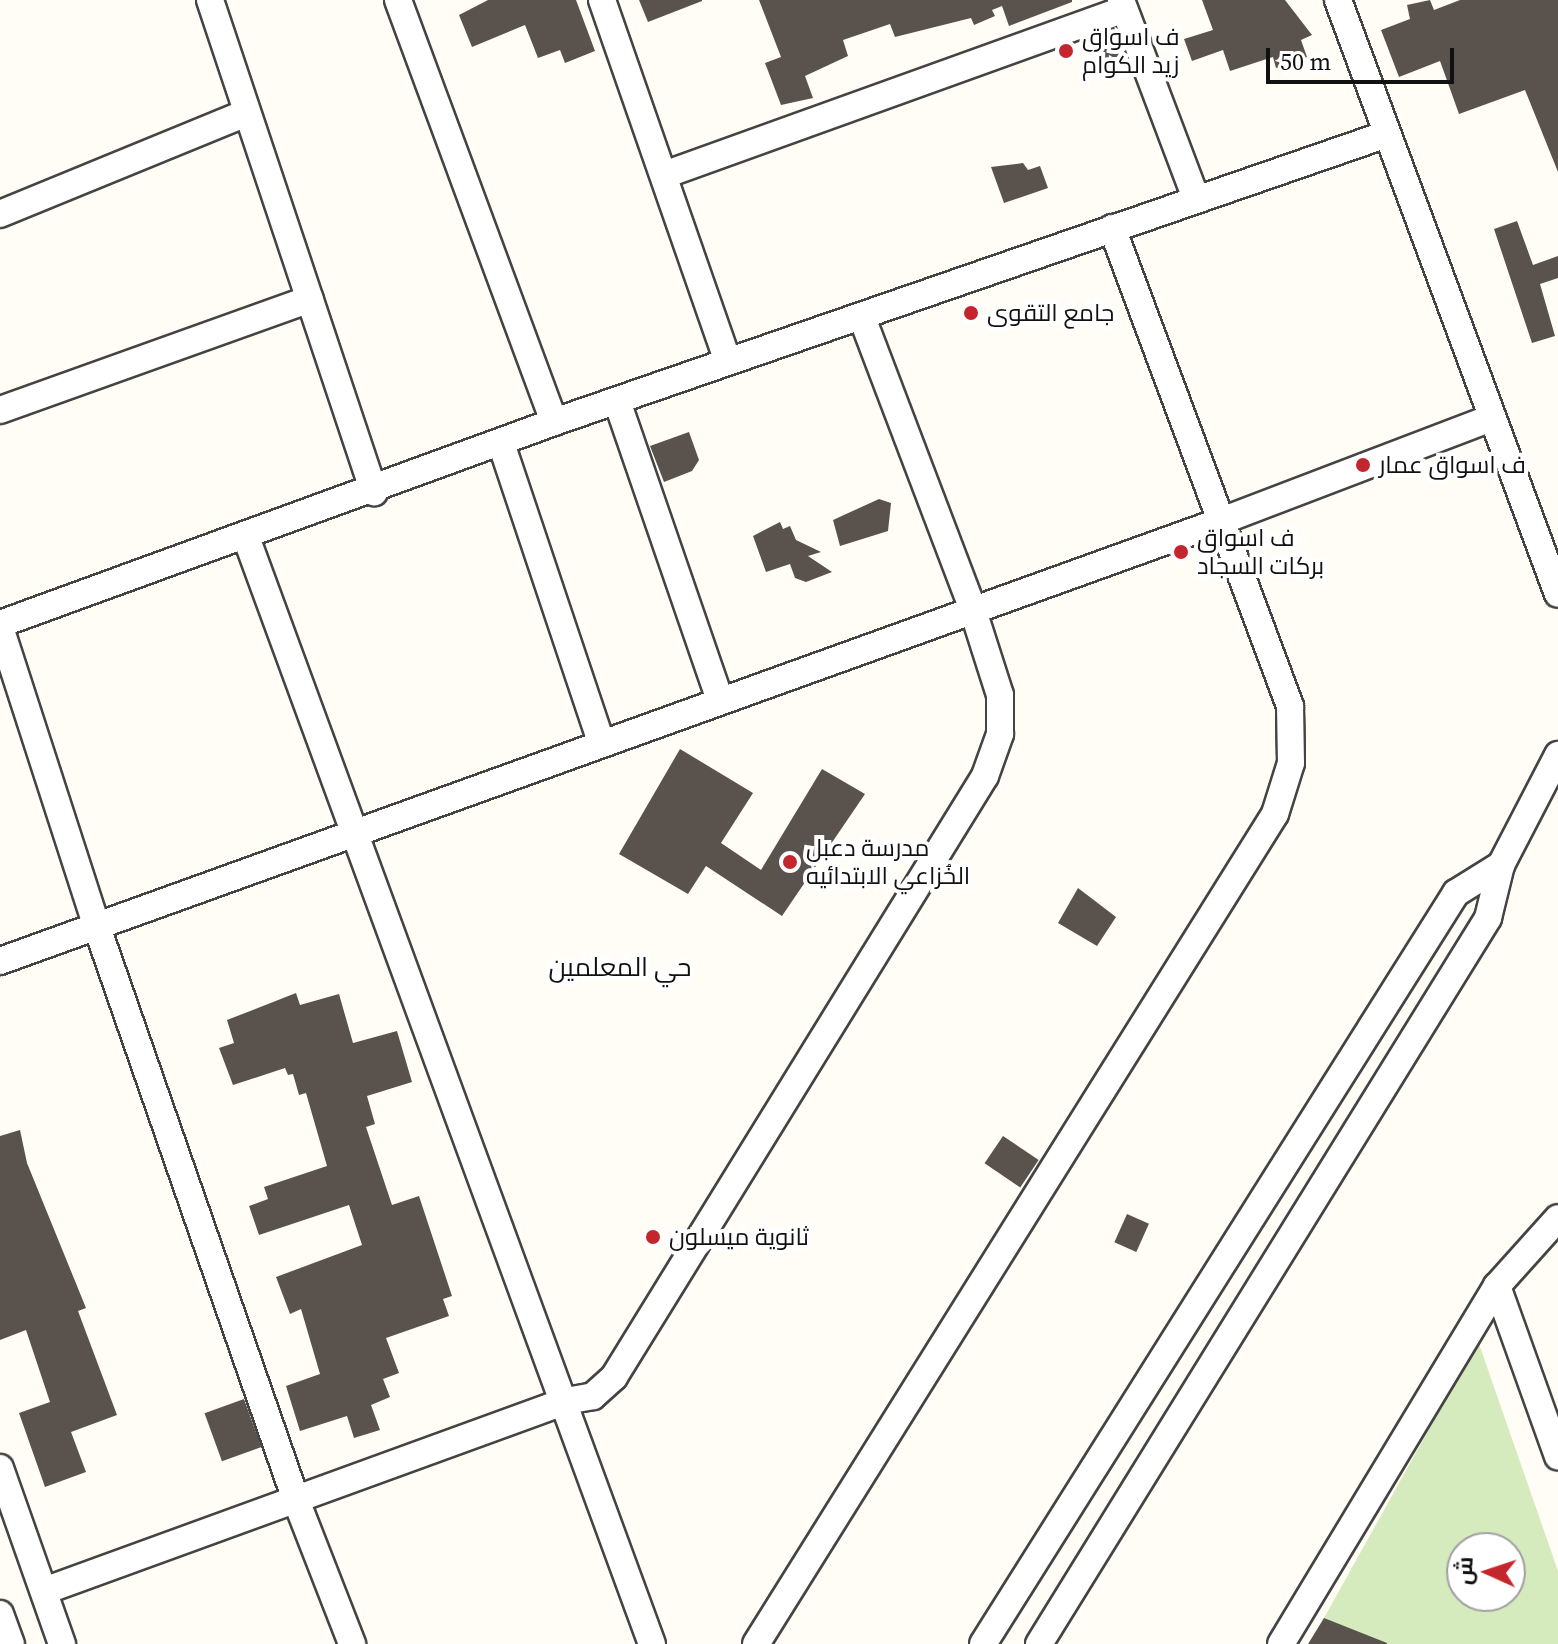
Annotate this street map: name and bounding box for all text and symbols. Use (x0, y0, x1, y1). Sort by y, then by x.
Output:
place label: ف اسواق زيد الكوام (1082, 23, 1180, 79)
scale bar (1270, 32, 1458, 82)
marker: ف اسواق زيد الكوام (1057, 42, 1075, 60)
text: 50 m (1280, 45, 1331, 78)
place label: جامع التقوى (987, 299, 1114, 327)
marker: جامع التقوى (962, 304, 980, 322)
place label: ف اسواق عمار (1379, 451, 1526, 479)
marker: ف اسواق عمار (1354, 456, 1372, 474)
place label: ف اسواق بركات السجاد (1197, 524, 1324, 580)
marker: ف اسواق بركات السجاد (1172, 543, 1190, 561)
place label: مدرسة دعبل الخُزاعي الابتدائيه (806, 834, 970, 890)
marker: مدرسة دعبل الخُزاعي الابتدائيه (781, 853, 799, 871)
district label: حي المعلمین (548, 952, 692, 984)
place label: ثانوية ميسلون (669, 1223, 809, 1251)
marker: ثانوية ميسلون (644, 1228, 662, 1246)
north arrow (1446, 1532, 1526, 1612)
text: ش (1448, 1556, 1480, 1586)

